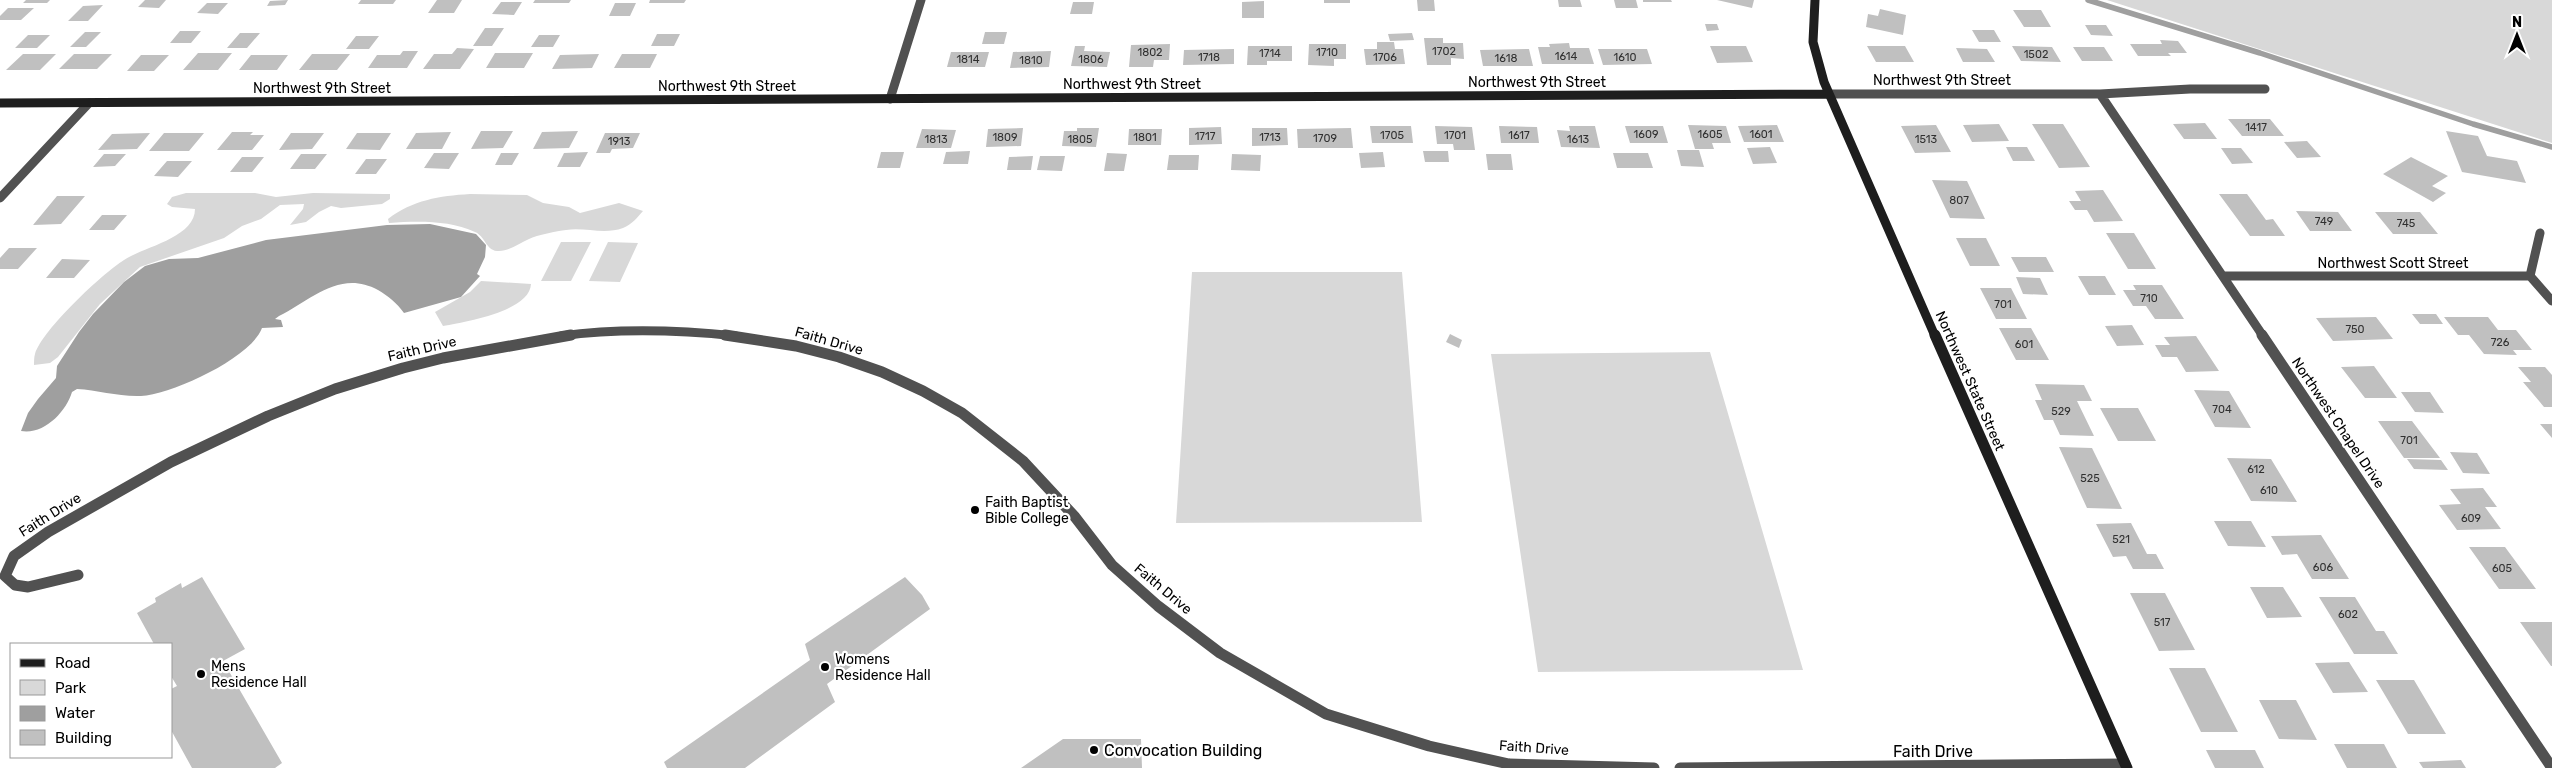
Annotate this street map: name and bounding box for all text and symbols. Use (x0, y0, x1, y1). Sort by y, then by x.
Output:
north arrow (2492, 10, 2542, 60)
text: N (2512, 14, 2522, 31)
house number: 1702 (1432, 45, 1456, 58)
house number: 1802 (1137, 46, 1163, 59)
house number: 1710 (1316, 46, 1338, 59)
house number: 1714 (1259, 47, 1281, 60)
house number: 1502 (2024, 48, 2048, 61)
house number: 1614 (1555, 50, 1577, 63)
house number: 1718 (1198, 51, 1220, 64)
house number: 1706 (1373, 51, 1397, 64)
house number: 1610 (1614, 51, 1636, 64)
house number: 1618 (1495, 52, 1517, 65)
house number: 1814 (956, 53, 980, 66)
house number: 1806 (1078, 53, 1104, 66)
house number: 1810 (1019, 54, 1043, 67)
street label: Northwest 9th Street (1873, 72, 2012, 89)
street label: Northwest 9th Street (1468, 74, 1607, 91)
street label: Northwest 9th Street (1063, 76, 1202, 93)
street label: Northwest 9th Street (658, 78, 797, 95)
street label: Northwest 9th Street (253, 80, 392, 97)
house number: 1417 (2245, 121, 2267, 134)
house number: 1609 (1634, 128, 1658, 141)
house number: 1605 (1698, 128, 1723, 141)
house number: 1601 (1749, 128, 1773, 141)
house number: 1705 (1380, 129, 1404, 142)
house number: 1701 (1444, 129, 1466, 142)
house number: 1617 (1508, 129, 1530, 142)
house number: 1717 (1195, 130, 1216, 143)
house number: 1809 (992, 131, 1018, 144)
house number: 1801 (1133, 131, 1157, 144)
house number: 1713 (1259, 131, 1281, 144)
house number: 1709 (1313, 132, 1337, 145)
house number: 1813 (924, 133, 948, 146)
house number: 1805 (1067, 133, 1093, 146)
house number: 1613 (1567, 133, 1590, 146)
house number: 1513 (1915, 133, 1938, 146)
house number: 1913 (608, 135, 631, 148)
house number: 807 (1949, 194, 1969, 207)
house number: 749 (2315, 215, 2333, 228)
house number: 745 (2397, 217, 2416, 230)
street label: Northwest Scott Street (2317, 255, 2469, 272)
house number: 710 (2140, 292, 2158, 305)
house number: 701 (1994, 298, 2012, 311)
street label: Northwest State Street (1932, 309, 2009, 454)
street label: Faith Drive (793, 323, 865, 359)
house number: 750 (2345, 323, 2365, 336)
street label: Faith Drive (386, 333, 458, 365)
house number: 726 (2491, 336, 2510, 349)
house number: 601 (2015, 338, 2033, 351)
street label: Northwest Chapel Drive (2288, 354, 2388, 492)
house number: 704 (2212, 403, 2232, 416)
house number: 529 (2051, 405, 2071, 418)
house number: 701 (2400, 434, 2418, 447)
house number: 612 (2247, 463, 2265, 476)
house number: 525 (2080, 472, 2100, 485)
house number: 610 (2260, 484, 2278, 497)
street label: Faith Drive (16, 489, 84, 541)
place label: Faith Baptist Bible College (985, 494, 1069, 527)
marker: Faith Baptist Bible College (969, 504, 981, 516)
house number: 609 (2461, 512, 2481, 525)
house number: 521 (2112, 533, 2130, 546)
street label: Faith Drive (1131, 560, 1195, 618)
house number: 606 (2313, 561, 2333, 574)
house number: 605 (2492, 562, 2513, 575)
house number: 602 (2338, 608, 2358, 621)
house number: 517 (2154, 616, 2171, 629)
legend (10, 643, 172, 758)
place label: Womens Residence Hall (835, 651, 931, 684)
text: Road (55, 654, 91, 672)
place label: Mens Residence Hall (211, 658, 307, 691)
marker: Womens Residence Hall (819, 661, 831, 673)
marker: Mens Residence Hall (195, 668, 207, 680)
text: Park (55, 679, 86, 697)
text: Water (55, 704, 95, 722)
text: Building (55, 729, 112, 747)
street label: Faith Drive (1498, 737, 1570, 759)
place label: Convocation Building (1104, 741, 1262, 760)
street label: Faith Drive (1893, 742, 1973, 761)
marker: Convocation Building (1088, 744, 1100, 756)

